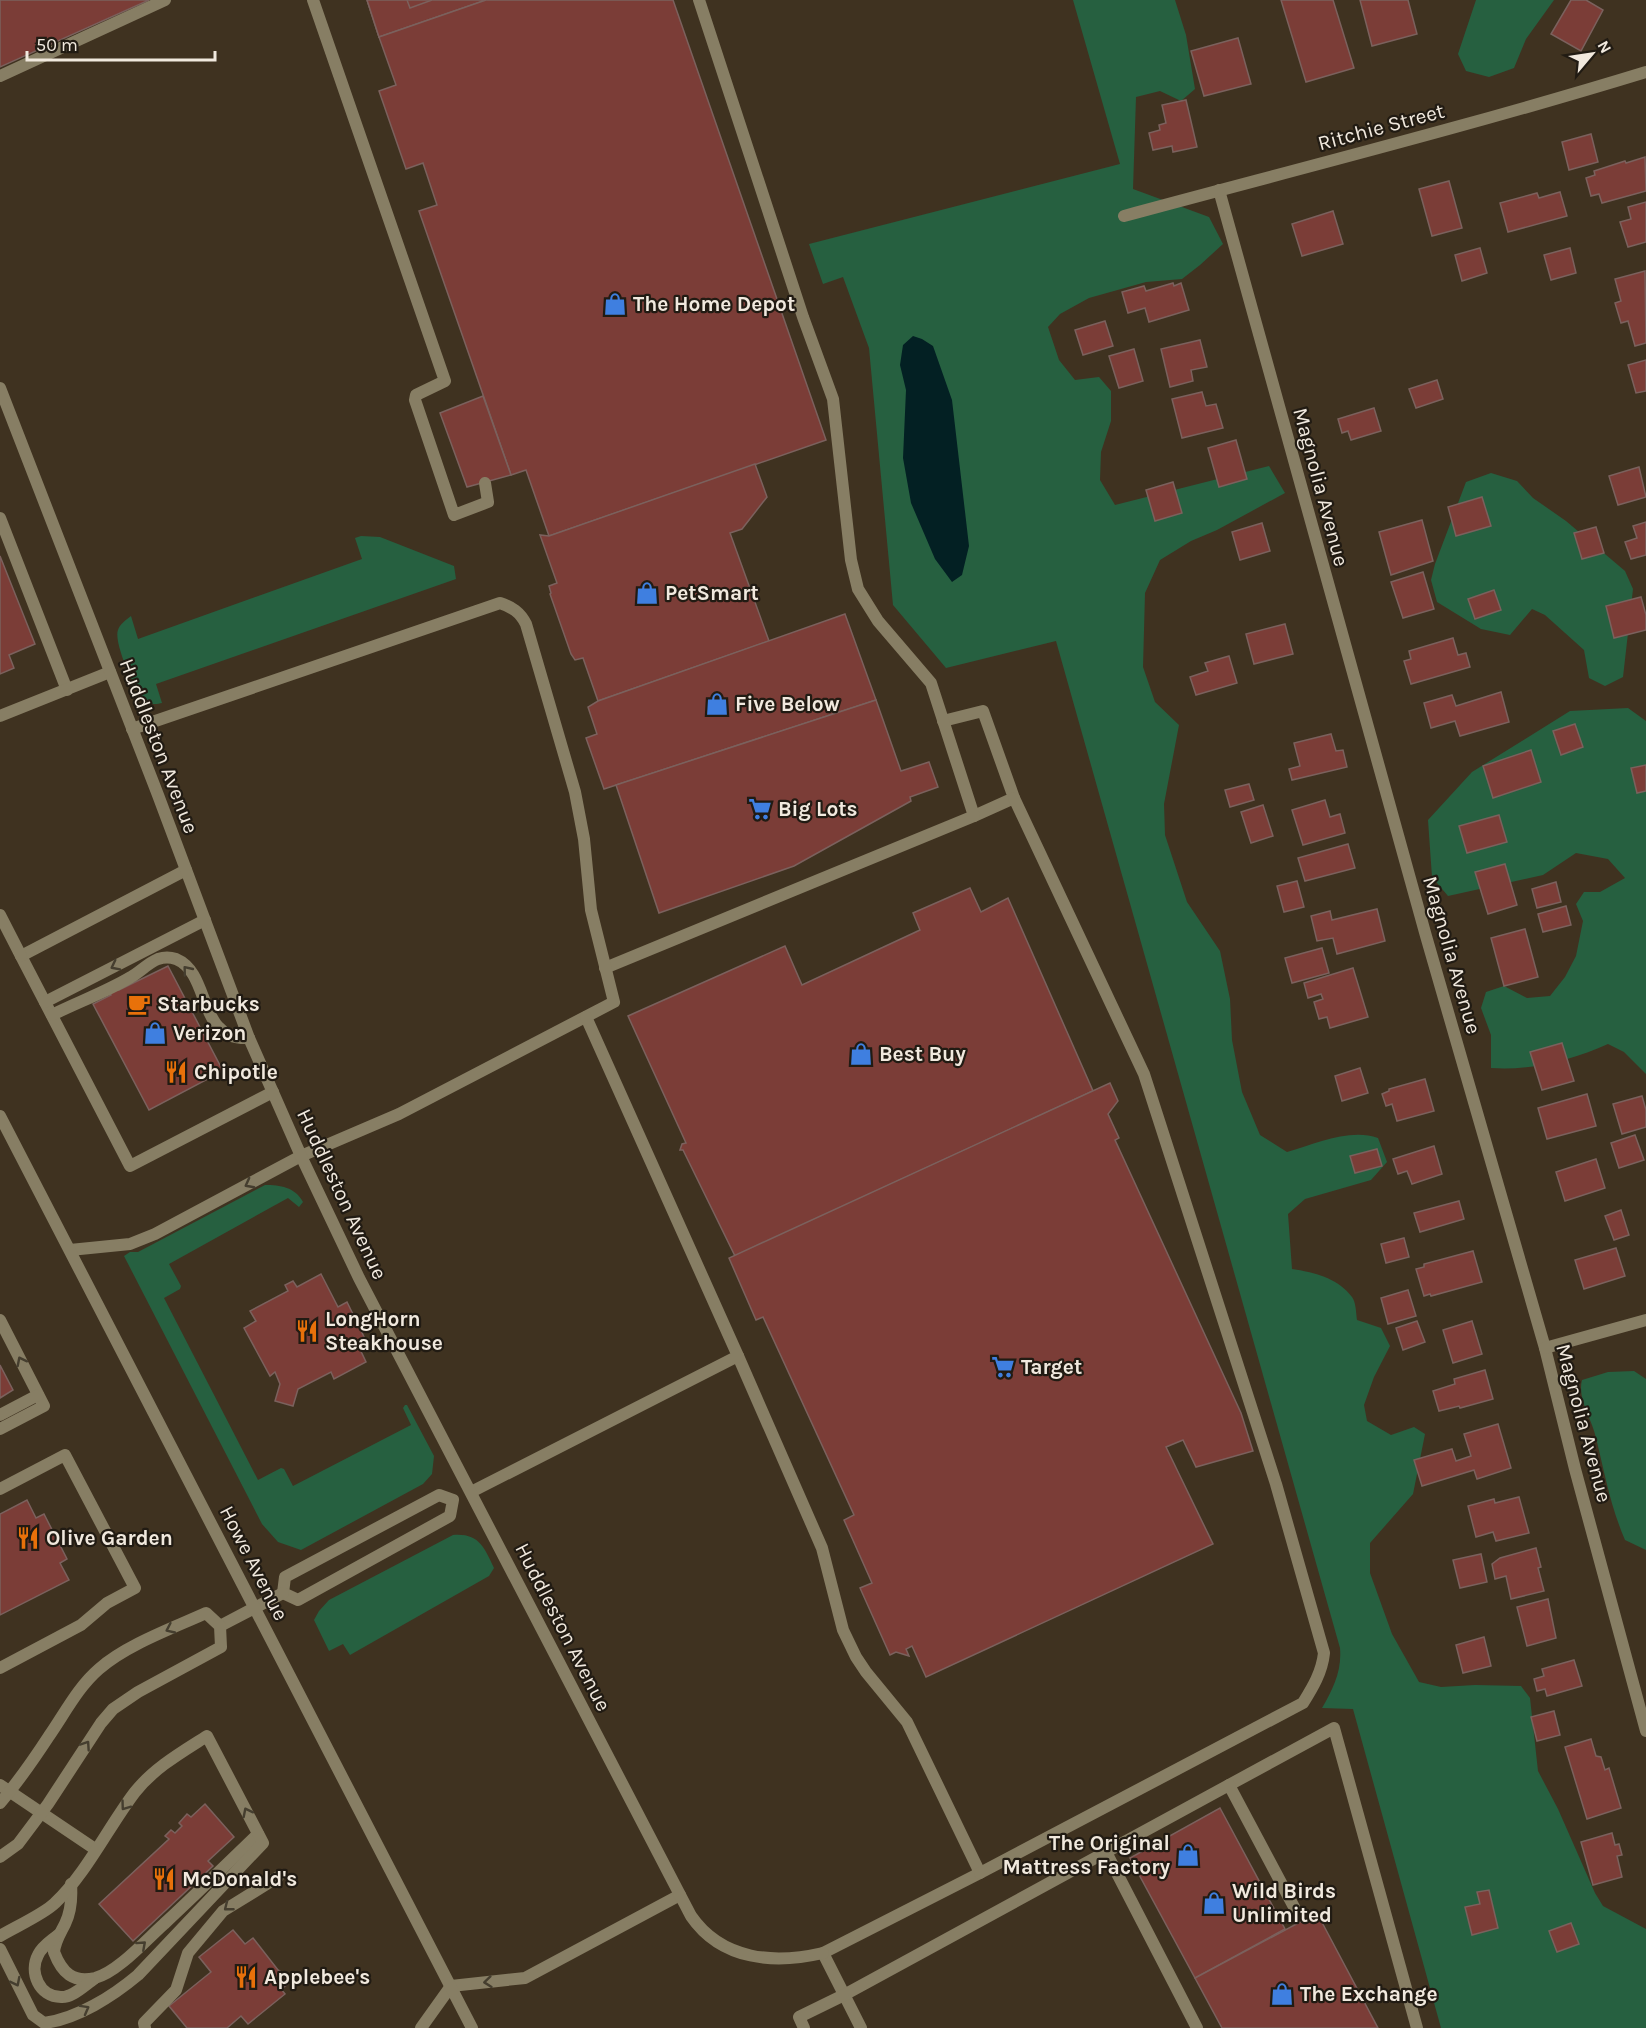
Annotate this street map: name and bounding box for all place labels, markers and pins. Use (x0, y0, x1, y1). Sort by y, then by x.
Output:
shop icon: The Home Depot (602, 291, 628, 317)
place label: The Home Depot (633, 292, 795, 316)
shop icon: PetSmart (634, 580, 660, 606)
place label: PetSmart (665, 581, 759, 605)
shop icon: Five Below (704, 691, 730, 717)
place label: Five Below (735, 692, 840, 716)
supermarket icon: Big Lots (747, 796, 773, 822)
place label: Big Lots (778, 797, 858, 821)
cafe icon: Starbucks (126, 991, 152, 1017)
place label: Starbucks (157, 992, 260, 1016)
shop icon: Verizon (142, 1020, 168, 1046)
place label: Verizon (173, 1021, 246, 1045)
shop icon: Best Buy (848, 1041, 874, 1067)
place label: Best Buy (879, 1042, 966, 1066)
restaurant icon: Chipotle (163, 1059, 189, 1085)
place label: Chipotle (194, 1060, 278, 1084)
place label: LongHorn Steakhouse (325, 1307, 443, 1355)
restaurant icon: LongHorn Steakhouse (294, 1318, 320, 1344)
supermarket icon: Target (990, 1354, 1016, 1380)
place label: Target (1021, 1355, 1082, 1379)
restaurant icon: Olive Garden (15, 1525, 41, 1551)
place label: Olive Garden (46, 1526, 173, 1550)
place label: The Original Mattress Factory (1003, 1831, 1170, 1879)
shop icon: The Original Mattress Factory (1175, 1842, 1201, 1868)
restaurant icon: McDonald's (151, 1866, 177, 1892)
place label: McDonald's (182, 1867, 297, 1891)
place label: Wild Birds Unlimited (1232, 1879, 1336, 1927)
shop icon: Wild Birds Unlimited (1201, 1890, 1227, 1916)
restaurant icon: Applebee's (233, 1964, 259, 1990)
place label: Applebee's (264, 1965, 370, 1989)
shop icon: The Exchange (1269, 1981, 1295, 2007)
place label: The Exchange (1300, 1982, 1438, 2006)

